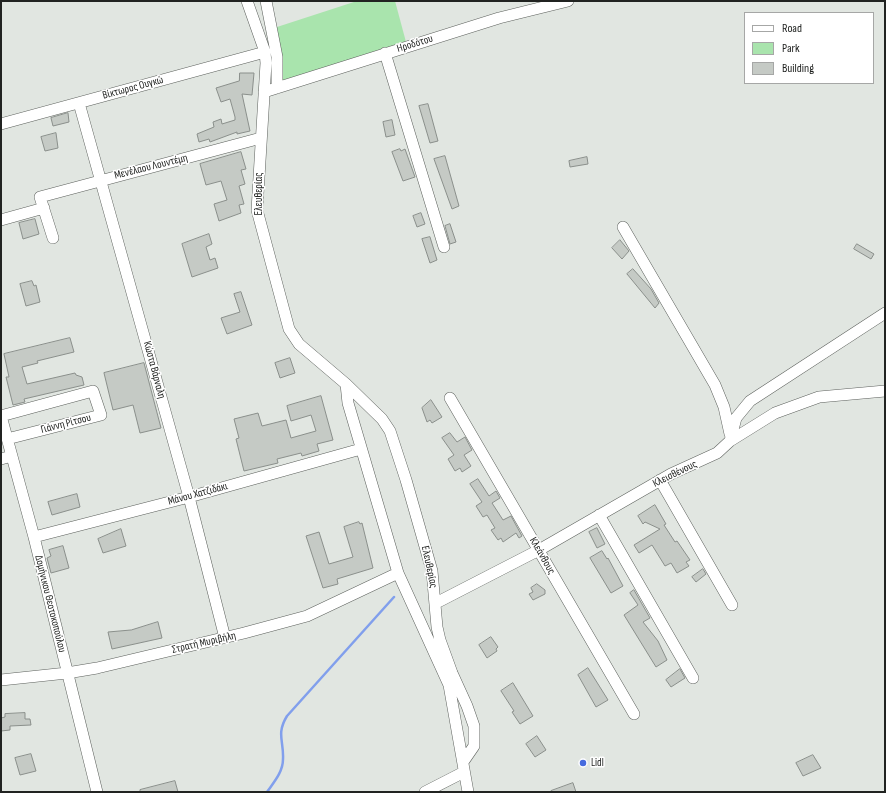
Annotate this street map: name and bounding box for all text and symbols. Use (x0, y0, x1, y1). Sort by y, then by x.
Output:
legend (744, 12, 874, 84)
text: Road (782, 21, 802, 36)
street label: Ηροδότου (395, 32, 435, 56)
text: Park (782, 41, 800, 56)
text: Building (782, 61, 814, 76)
street label: Βίκτωρος Ουγκώ (101, 74, 165, 102)
street label: Μενέλαου Λουντέμη (113, 152, 189, 182)
street label: Ελευθερίας (252, 173, 266, 215)
street label: Κώστα Βάρναλη (140, 340, 168, 400)
street label: Γιάννη Ρίτσου (40, 411, 92, 437)
street label: Κλεισθένους (651, 458, 699, 490)
street label: Μάνου Χατζιδάκι (167, 480, 229, 508)
street label: Κλεάνθους (526, 535, 558, 577)
street label: Ελευθερίας (418, 545, 440, 589)
street label: Δομήνικου Θεοτοκοπούλου (32, 554, 68, 654)
street label: Στρατή Μυριβήλη (171, 629, 237, 657)
place label: Lidl (591, 756, 604, 770)
marker: Lidl (578, 758, 588, 768)

